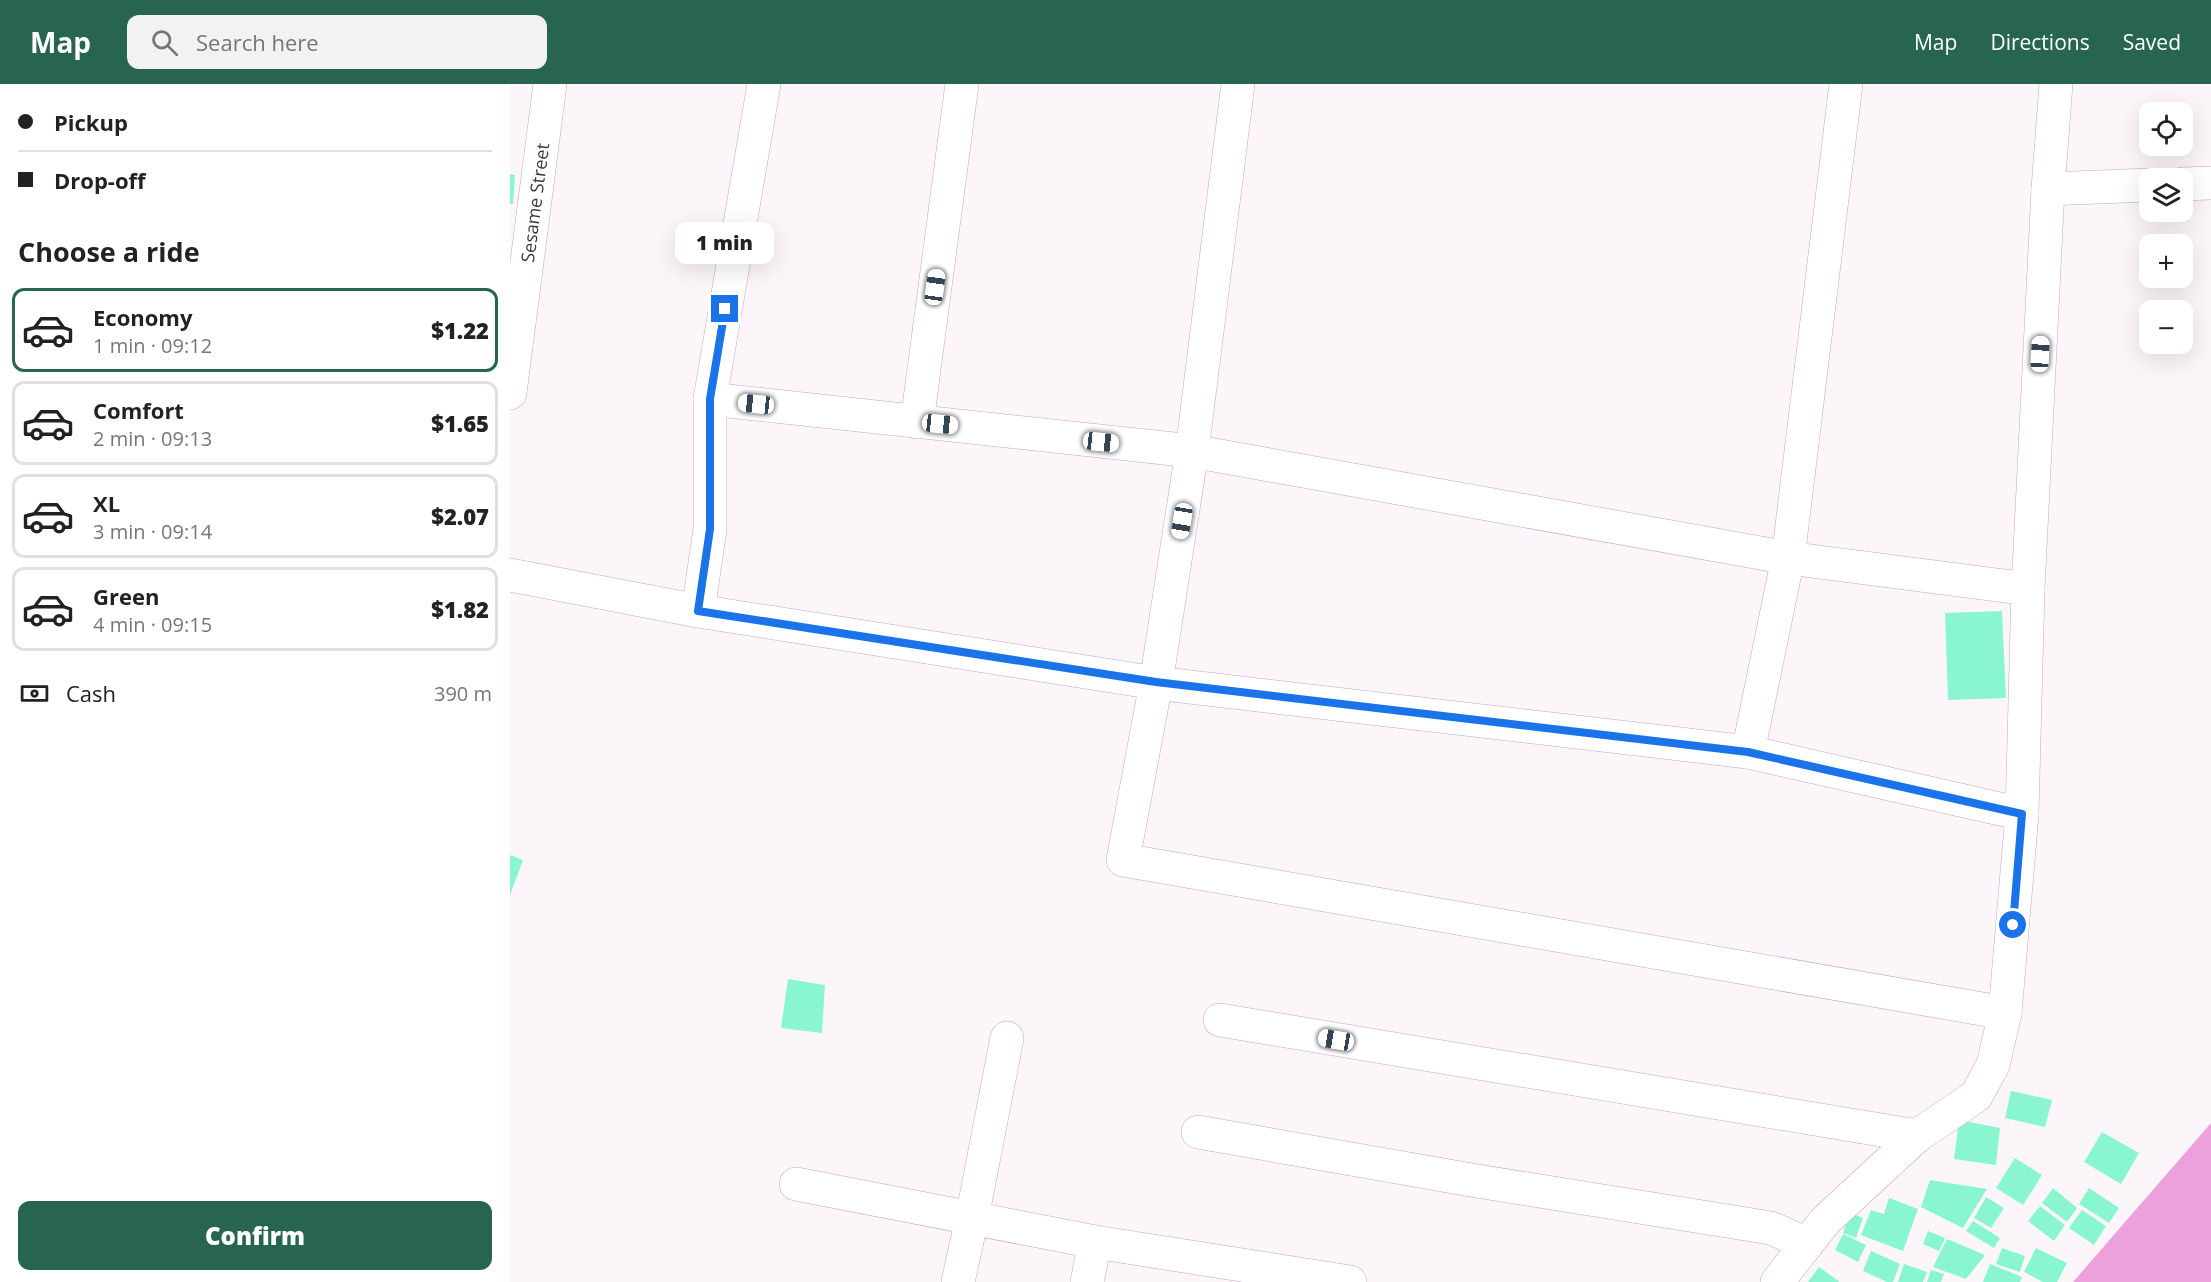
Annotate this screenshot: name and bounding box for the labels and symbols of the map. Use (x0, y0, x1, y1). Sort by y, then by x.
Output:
street label: Sesame Street (515, 141, 554, 264)
callout: 1 min (676, 222, 774, 264)
car (924, 268, 946, 306)
route end (711, 295, 738, 322)
car (2030, 336, 2050, 372)
car (737, 393, 775, 415)
car (921, 413, 959, 435)
car (1082, 431, 1120, 453)
car (1170, 502, 1194, 540)
route start (1999, 911, 2026, 938)
car (1317, 1028, 1355, 1052)

